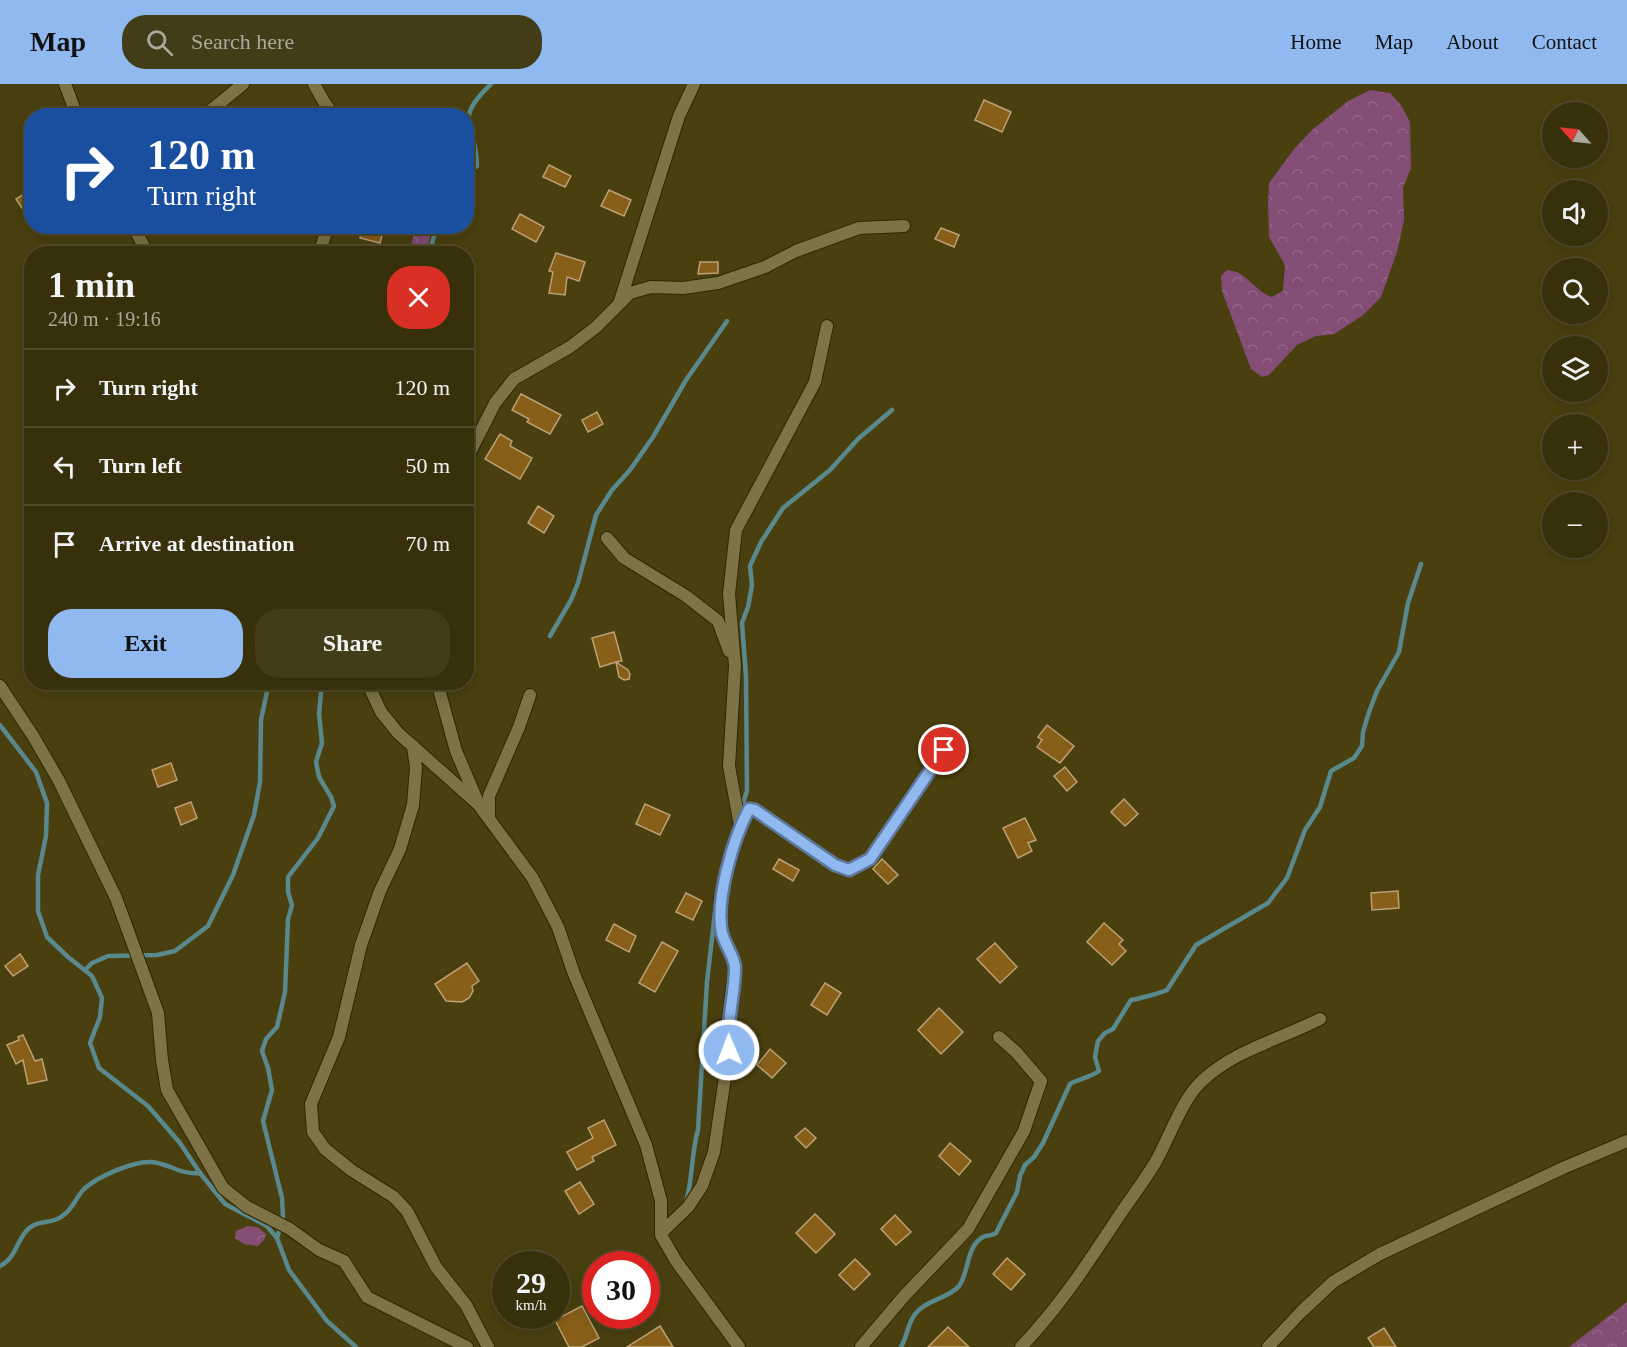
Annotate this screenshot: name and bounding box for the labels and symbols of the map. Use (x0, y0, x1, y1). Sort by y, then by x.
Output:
north arrow (1542, 102, 1608, 168)
pin (918, 724, 969, 775)
position arrow (697, 1018, 761, 1082)
speed limit sign: 30 (582, 1251, 660, 1329)

